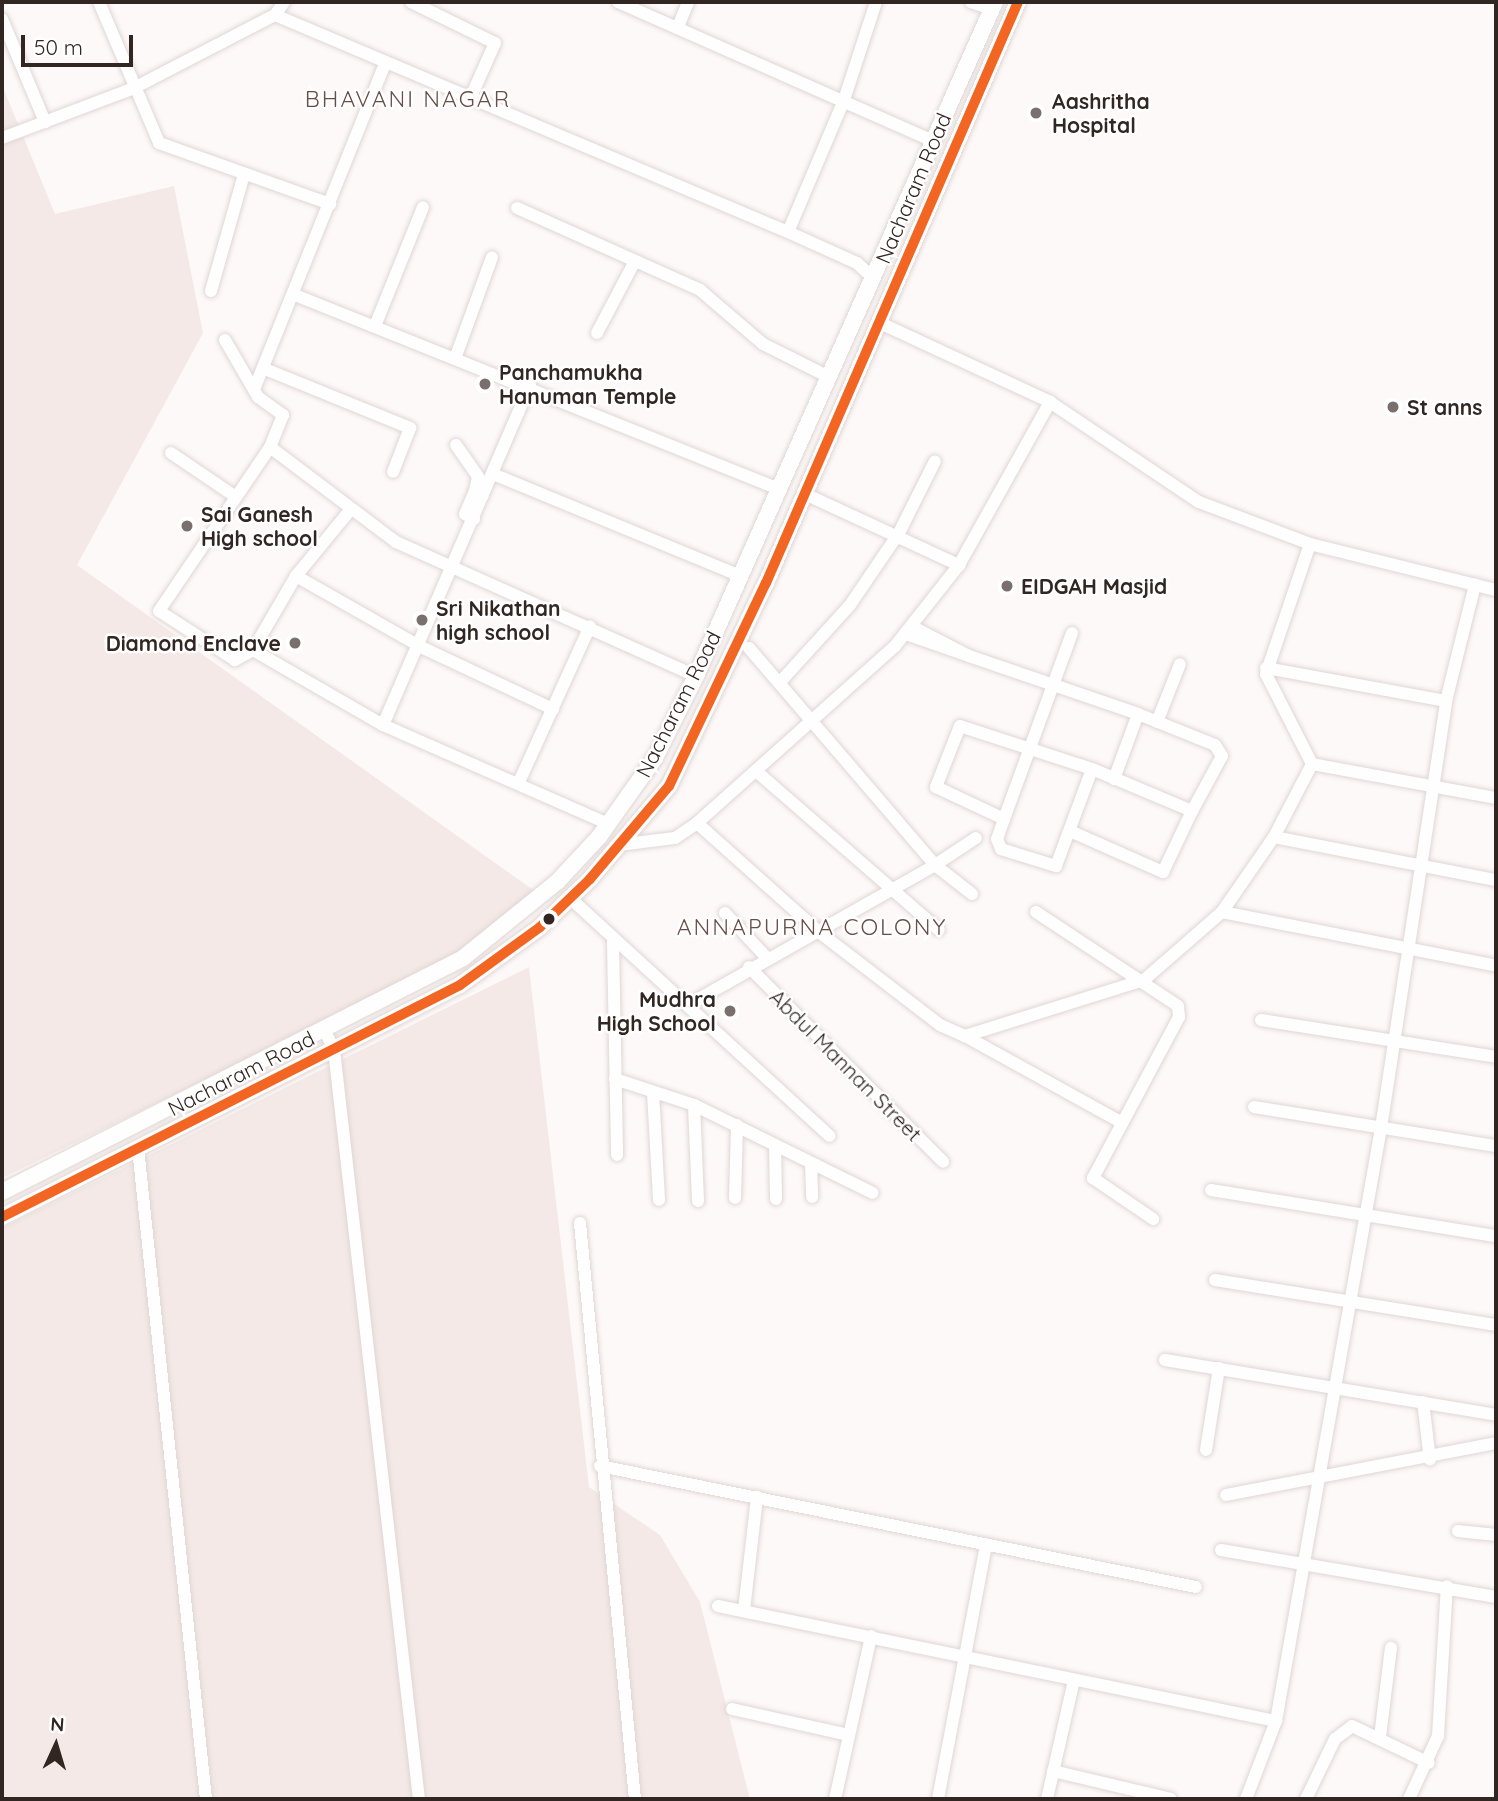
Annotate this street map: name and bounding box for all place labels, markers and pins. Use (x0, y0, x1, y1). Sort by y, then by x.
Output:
place label: Aashritha Hospital (1052, 88, 1150, 138)
marker: Aashritha Hospital (1026, 103, 1046, 123)
place label: Panchamukha Hanuman Temple (499, 359, 676, 409)
marker: Panchamukha Hanuman Temple (477, 376, 493, 392)
place label: St anns (1407, 394, 1482, 420)
marker: St anns (1385, 399, 1401, 415)
place label: Sai Ganesh High school (201, 501, 318, 551)
marker: Sai Ganesh High school (179, 518, 195, 534)
place label: EIDGAH Masjid (1021, 573, 1167, 599)
marker: EIDGAH Masjid (999, 578, 1015, 594)
place label: Sri Nikathan high school (436, 595, 561, 645)
marker: Sri Nikathan high school (414, 612, 430, 628)
place label: Diamond Enclave (106, 630, 281, 656)
marker: Diamond Enclave (287, 635, 303, 651)
unlabelled marker (542, 912, 556, 926)
place label: Mudhra High School (597, 986, 716, 1036)
marker: Mudhra High School (722, 1003, 738, 1019)

